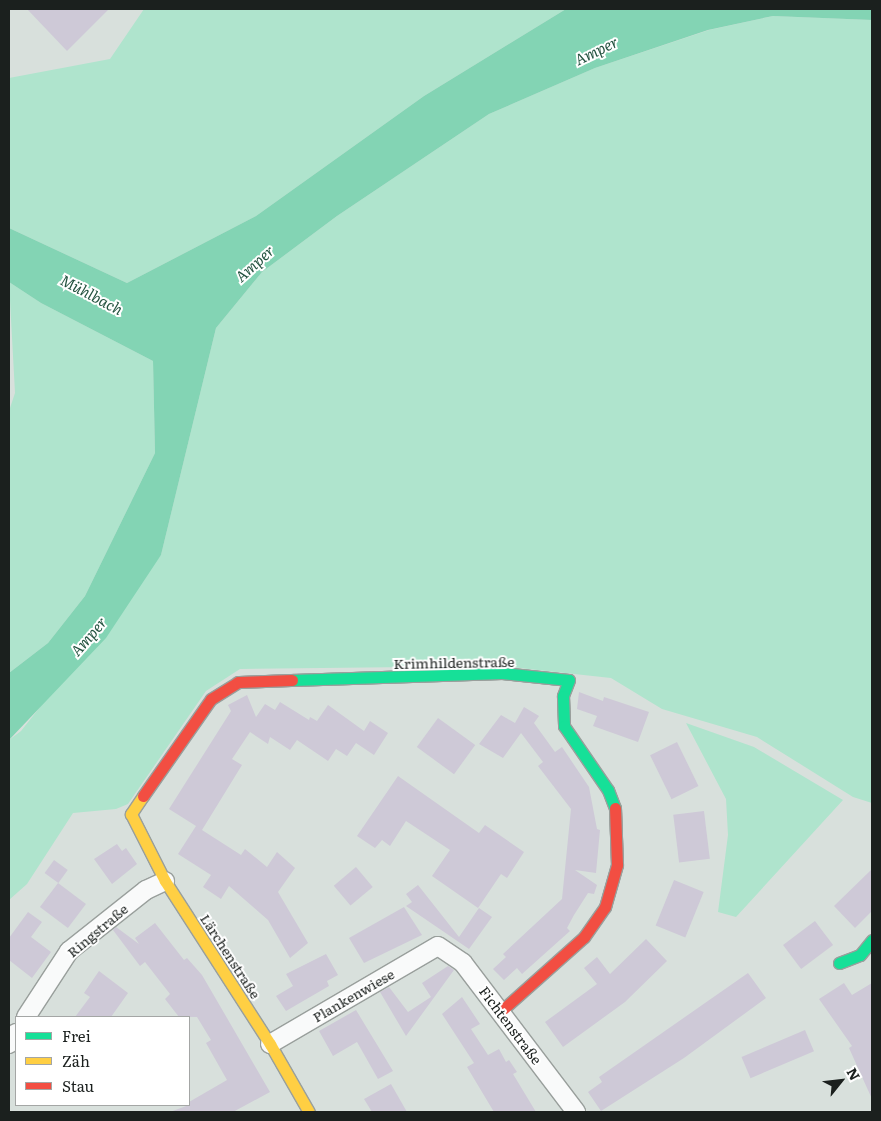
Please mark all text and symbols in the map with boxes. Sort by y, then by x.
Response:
water label: Amper [571,32,621,68]
water label: Amper [231,241,277,285]
water label: Mühlbach [58,270,126,318]
water label: Amper [66,613,110,659]
street label: Krimhildenstraße [393,653,515,671]
street label: Ringstraße [63,900,131,960]
street label: Lärchenstraße [197,911,265,1001]
street label: Plankenwiese [309,965,397,1025]
street label: Fichtenstraße [476,983,546,1067]
legend [15,1016,190,1106]
text: Frei [62,1024,91,1047]
text: Zäh [62,1049,90,1072]
north arrow [816,1056,866,1106]
text: N [843,1064,866,1084]
text: Stau [62,1074,94,1097]

